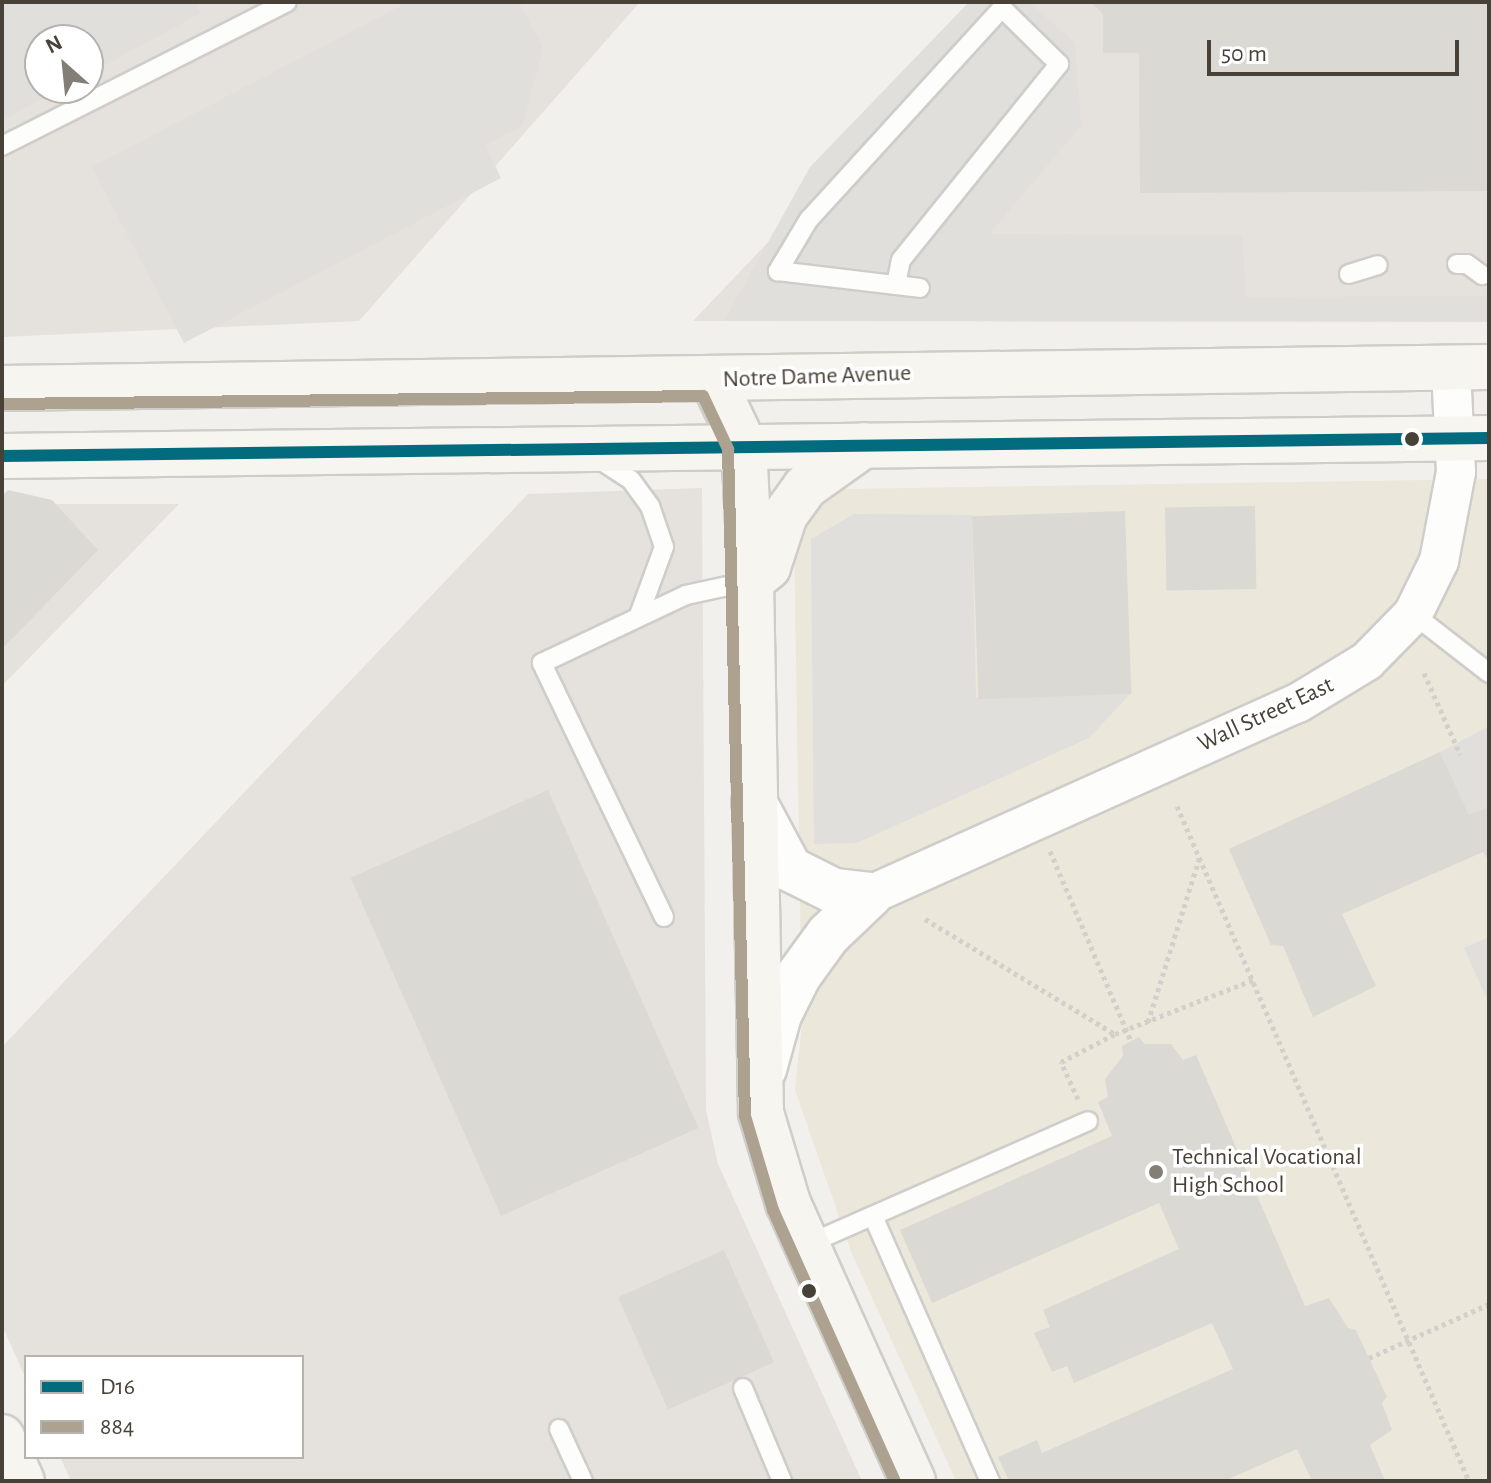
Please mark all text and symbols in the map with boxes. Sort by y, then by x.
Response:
north arrow [24,24,104,104]
scale bar [1211,24,1463,74]
text: N [42,31,66,58]
text: 50 m [1221,42,1267,66]
street label: Notre Dame Avenue [722,359,912,395]
unlabelled marker [1404,431,1420,447]
street label: Wall Street East [1194,671,1338,759]
place label: Technical Vocational High School [1172,1144,1362,1200]
marker: Technical Vocational High School [1147,1163,1165,1181]
unlabelled marker [801,1283,817,1299]
legend [24,1355,304,1459]
text: D16 [100,1375,135,1399]
text: 884 [100,1415,134,1439]

